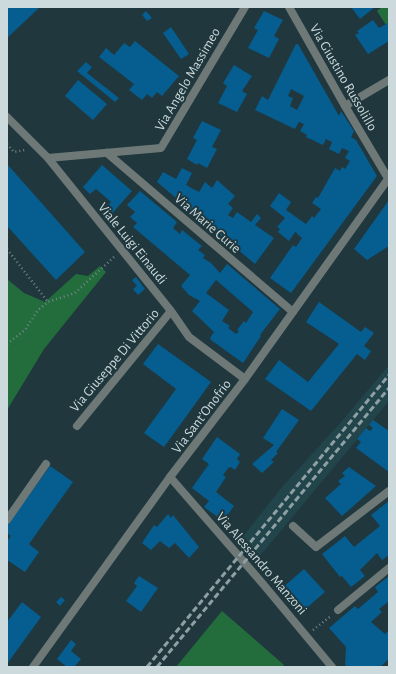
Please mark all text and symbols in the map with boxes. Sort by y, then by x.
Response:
street label: Via Giustino Russolillo [307,22,379,133]
street label: Via Angelo Massimeo [153,25,223,134]
street label: Via Marie Curie [172,191,243,256]
street label: Viale Luigi Einaudi [95,200,169,287]
street label: Via Giuseppe Di Vittorio [68,306,162,415]
street label: Via Sant'Onofrio [170,377,234,456]
street label: Via Alessandro Manzoni [213,510,309,617]

